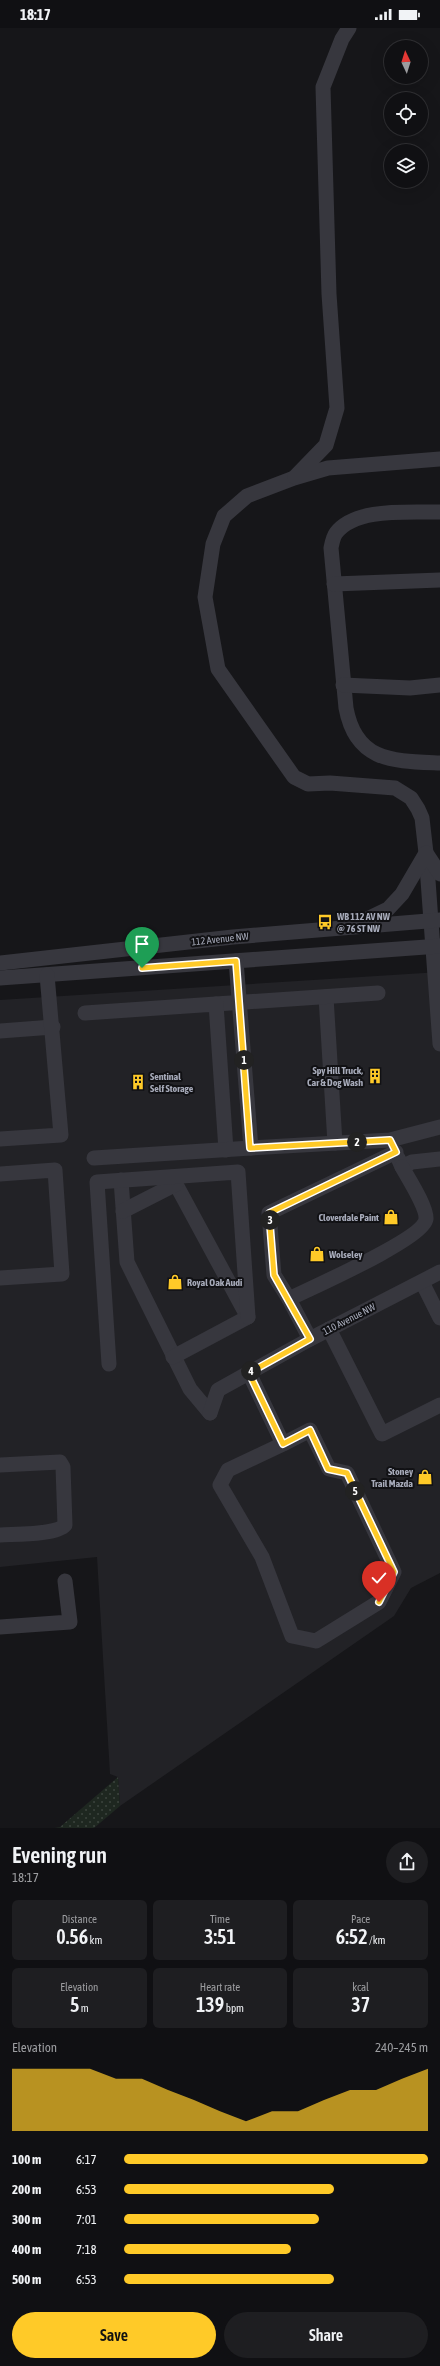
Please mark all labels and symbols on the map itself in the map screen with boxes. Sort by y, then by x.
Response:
north arrow [384,40,428,84]
place label: WB 112 AV NW @ 76 ST NW [336,911,391,934]
bus stop icon: WB 112 AV NW @ 76 ST NW [316,913,334,931]
pin [125,927,159,968]
street label: 112 Avenue NW [191,930,250,947]
pin: 1 [234,1050,254,1070]
place label: Spy Hill Truck, Car & Dog Wash [307,1065,363,1088]
building icon: Spy Hill Truck, Car & Dog Wash [366,1067,384,1085]
place label: Sentinal Self Storage [150,1071,194,1094]
building icon: Sentinal Self Storage [129,1073,147,1091]
pin: 2 [347,1132,367,1152]
shop icon: Cloverdale Paint [382,1208,400,1226]
pin: 3 [260,1210,280,1230]
place label: Cloverdale Paint [319,1212,379,1223]
shop icon: Wolseley [308,1245,326,1263]
place label: Wolseley [328,1249,363,1260]
shop icon: Royal Oak Audi [166,1273,184,1291]
place label: Royal Oak Audi [187,1277,242,1288]
street label: 110 Avenue NW [321,1301,378,1337]
pin: 4 [241,1361,261,1381]
place label: Stoney Trail Mazda [371,1466,414,1489]
shop icon: Stoney Trail Mazda [416,1468,434,1486]
pin: 5 [345,1481,365,1501]
pin [362,1561,396,1602]

